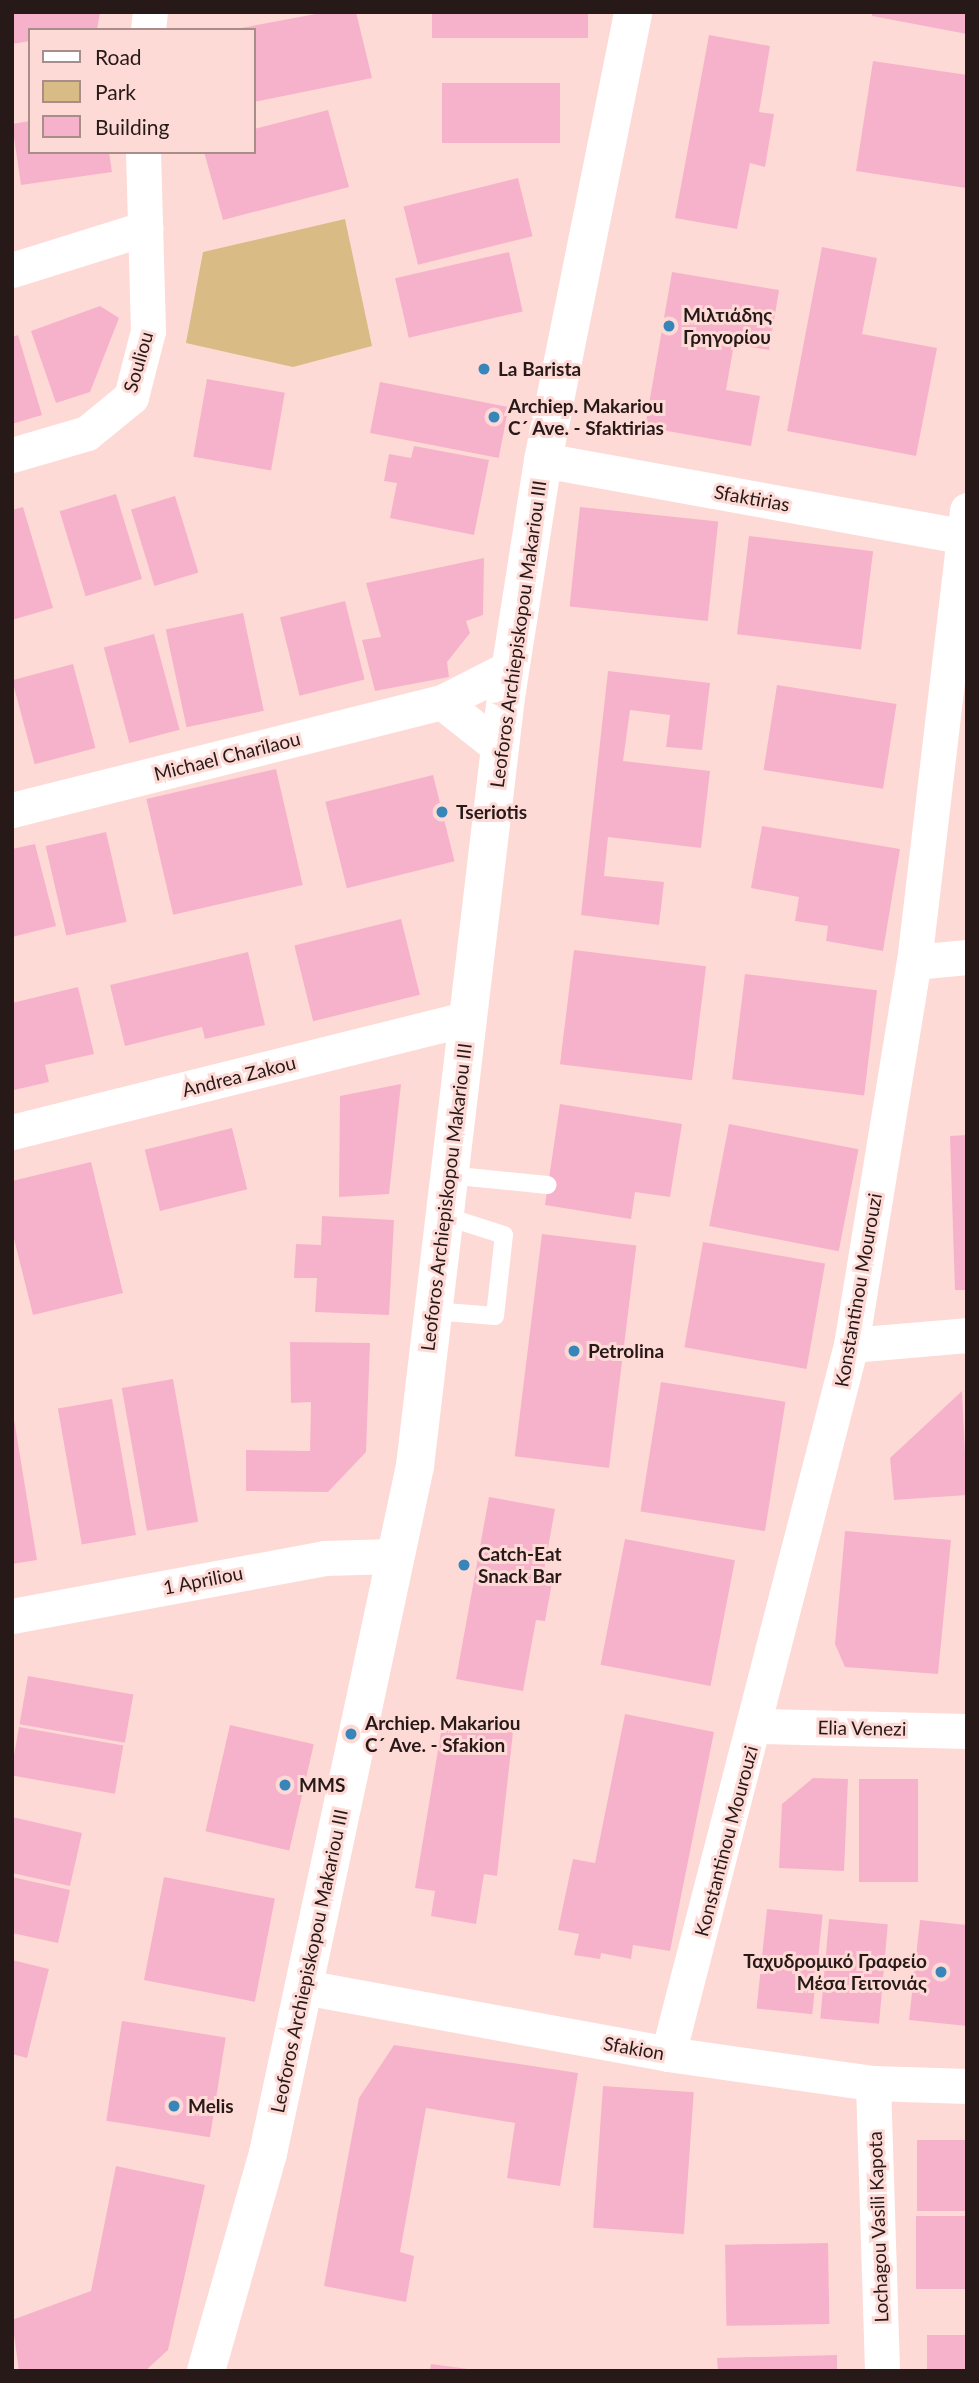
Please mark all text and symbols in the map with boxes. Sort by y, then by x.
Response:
legend [28,28,256,154]
text: Road [95,44,142,69]
text: Park [95,79,136,104]
text: Building [95,114,170,139]
place label: Μιλτιάδης Γρηγορίου [683,304,772,348]
marker: Μιλτιάδης Γρηγορίου [661,318,677,334]
street label: Souliou [118,329,158,395]
place label: La Barista [498,358,581,380]
marker: La Barista [476,361,492,377]
place label: Archiep. Makariou C´ Ave. - Sfaktirias [508,395,665,439]
marker: Archiep. Makariou C´ Ave. - Sfaktirias [486,409,502,425]
street label: Leoforos Archiepiskopou Makariou III [485,479,551,789]
street label: Sfaktirias [712,480,792,516]
street label: Michael Charilaou [151,727,303,785]
place label: Tseriotis [456,801,527,823]
marker: Tseriotis [434,804,450,820]
street label: Leoforos Archiepiskopou Makariou III [416,1041,476,1353]
street label: Andrea Zakou [180,1051,298,1101]
street label: Konstantinou Mourouzi [830,1191,886,1389]
place label: Petrolina [588,1340,664,1362]
marker: Petrolina [566,1343,582,1359]
place label: Catch-Eat Snack Bar [478,1543,562,1587]
marker: Catch-Eat Snack Bar [456,1557,472,1573]
street label: 1 Apriliou [161,1561,245,1599]
place label: Archiep. Makariou C´ Ave. - Sfakion [365,1712,520,1756]
street label: Elia Venezi [817,1716,907,1740]
marker: Archiep. Makariou C´ Ave. - Sfakion [343,1726,359,1742]
street label: Konstantinou Mourouzi [690,1743,762,1939]
place label: MMS [299,1774,345,1796]
marker: MMS [277,1777,293,1793]
street label: Leoforos Archiepiskopou Makariou III [266,1807,352,2115]
place label: Ταχυδρομικό Γραφείο Μέσα Γειτονιάς [743,1950,927,1994]
marker: Ταχυδρομικό Γραφείο Μέσα Γειτονιάς [933,1964,949,1980]
street label: Sfakion [602,2031,666,2065]
place label: Melis [188,2095,234,2117]
marker: Melis [166,2098,182,2114]
street label: Lochagou Vasili Kapota [863,2131,893,2323]

